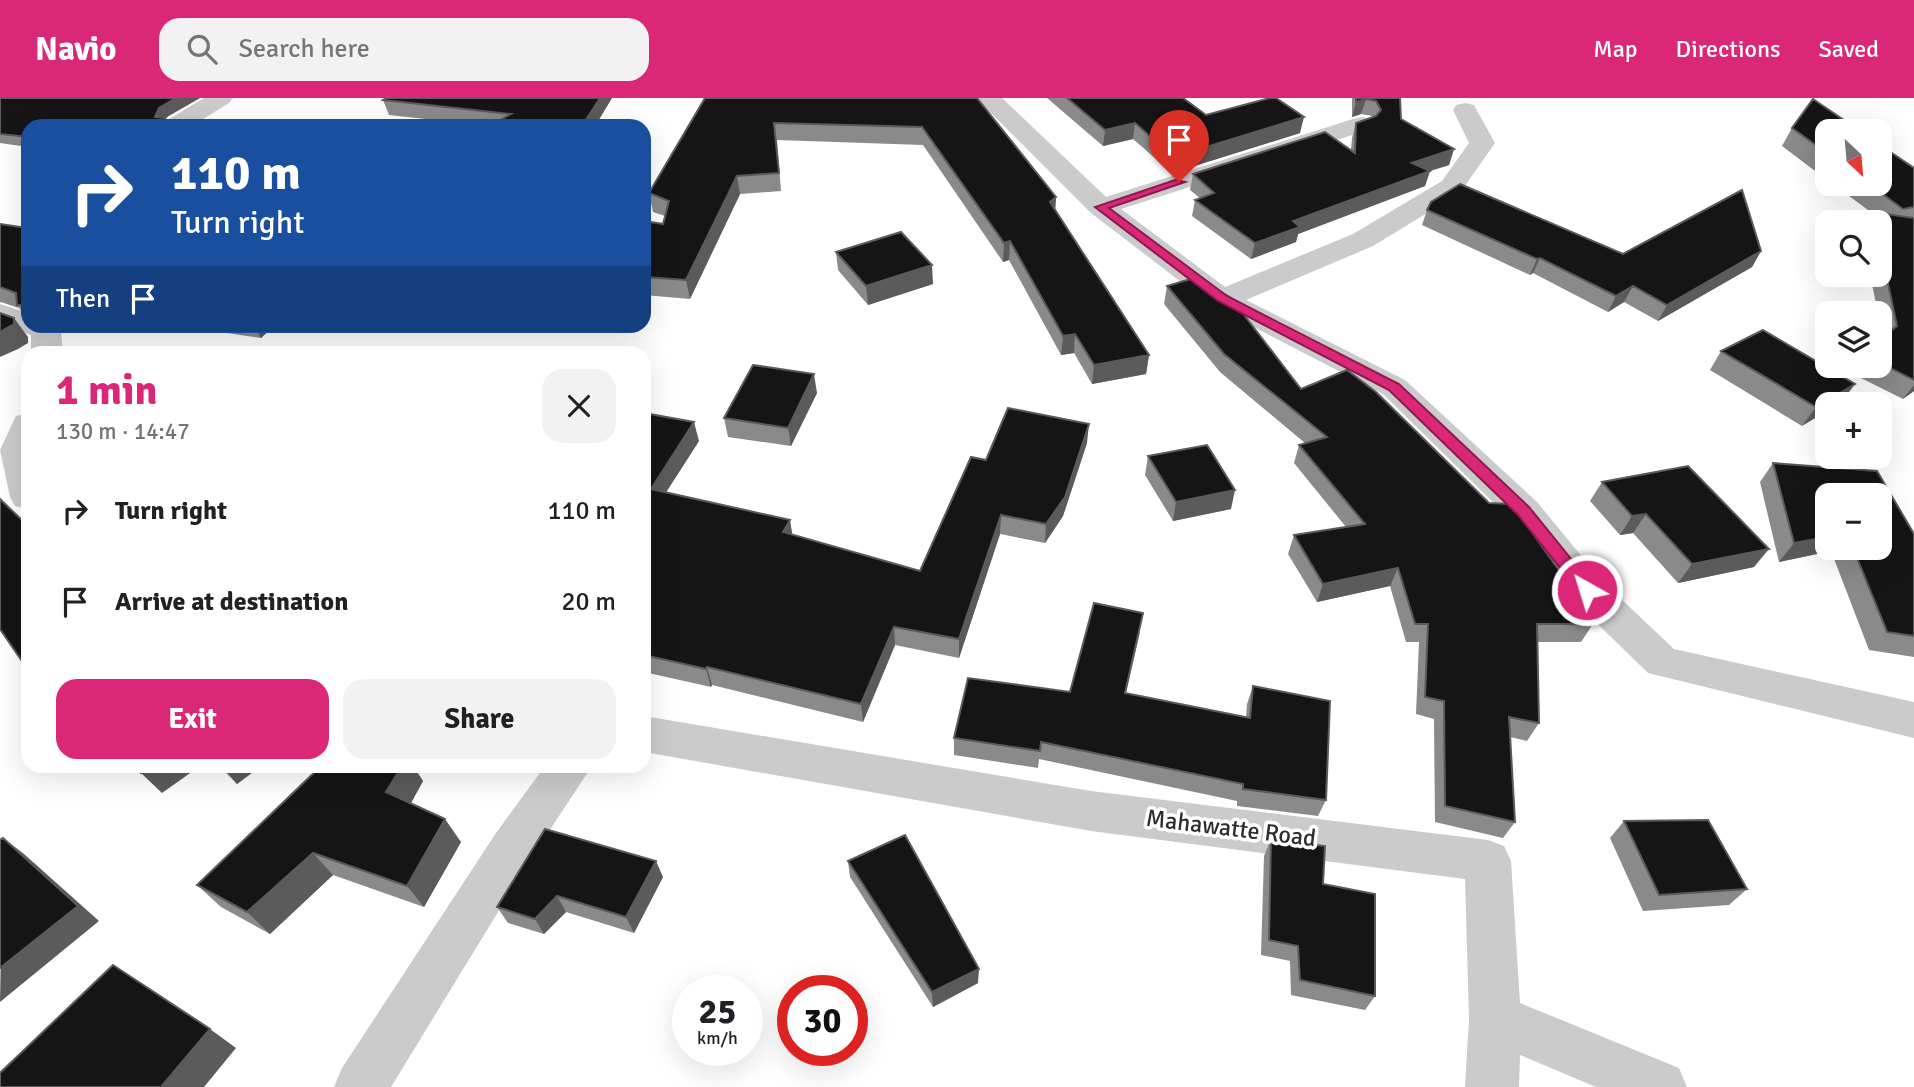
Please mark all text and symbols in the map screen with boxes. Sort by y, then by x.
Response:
search box [159,18,649,81]
text: Navio [35,29,117,70]
icon: search [183,30,221,68]
text: Search here [239,33,370,65]
text: Map [1593,34,1638,64]
text: Directions [1676,34,1781,64]
text: Saved [1819,34,1879,64]
pin [1149,110,1209,182]
north arrow [1815,119,1892,196]
map controls [1815,119,1892,560]
icon: arrive [1160,121,1198,159]
text: 110 m [171,143,301,203]
icon: right [56,147,147,238]
text: Turn right [171,203,304,242]
button: search [1815,210,1892,287]
icon: arrive [124,280,162,318]
text: Then [56,283,110,315]
button: layers [1815,301,1892,378]
text: 1 min [56,365,157,416]
button: close [542,369,616,443]
button: + [1815,392,1892,469]
text: 130 m · 14:47 [56,417,190,446]
button: − [1815,483,1892,560]
icon: right [56,492,94,530]
text: Turn right [115,495,227,527]
text: 110 m [547,495,616,527]
position arrow [1550,553,1624,627]
icon: arrive [56,583,94,621]
text: Arrive at destination [115,586,348,618]
text: 20 m [561,586,616,618]
button: Exit [56,679,329,759]
button: Share [343,679,616,759]
street label: Mahawatte Road [1144,803,1318,853]
speed limit sign: 30 [777,975,868,1066]
text: 25 [699,990,736,1033]
text: km/h [697,1027,738,1049]

